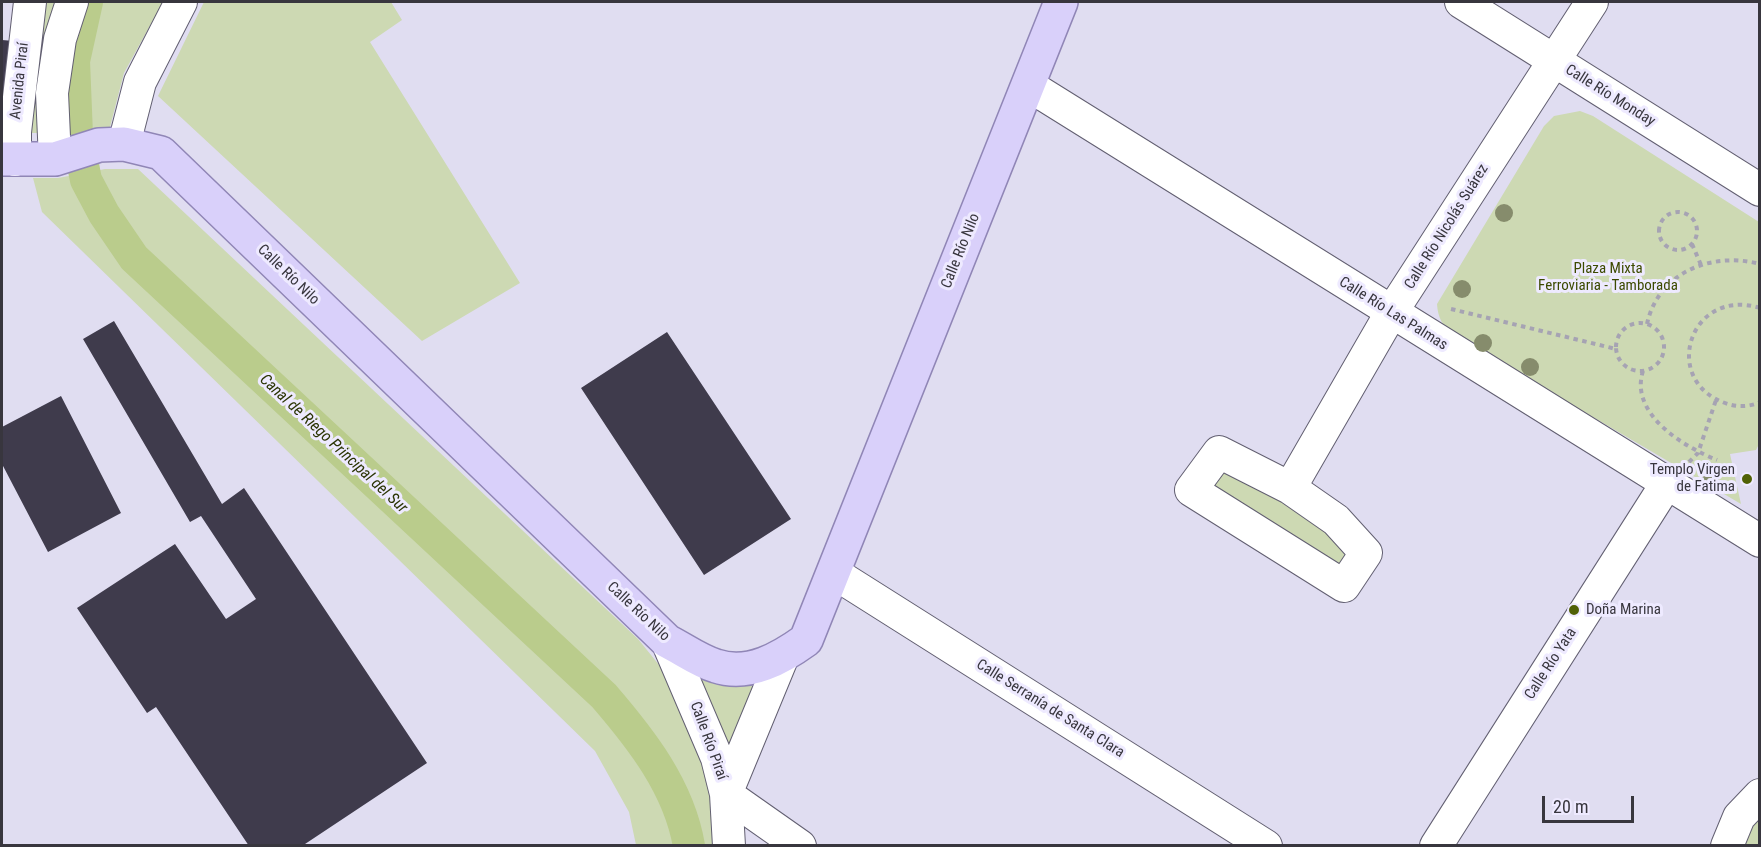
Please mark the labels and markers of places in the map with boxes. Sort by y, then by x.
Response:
place label: Templo Virgen de Fatima [1650,461,1735,496]
marker: Templo Virgen de Fatima [1740,472,1754,486]
place label: Doña Marina [1586,601,1661,619]
marker: Doña Marina [1567,603,1581,617]

